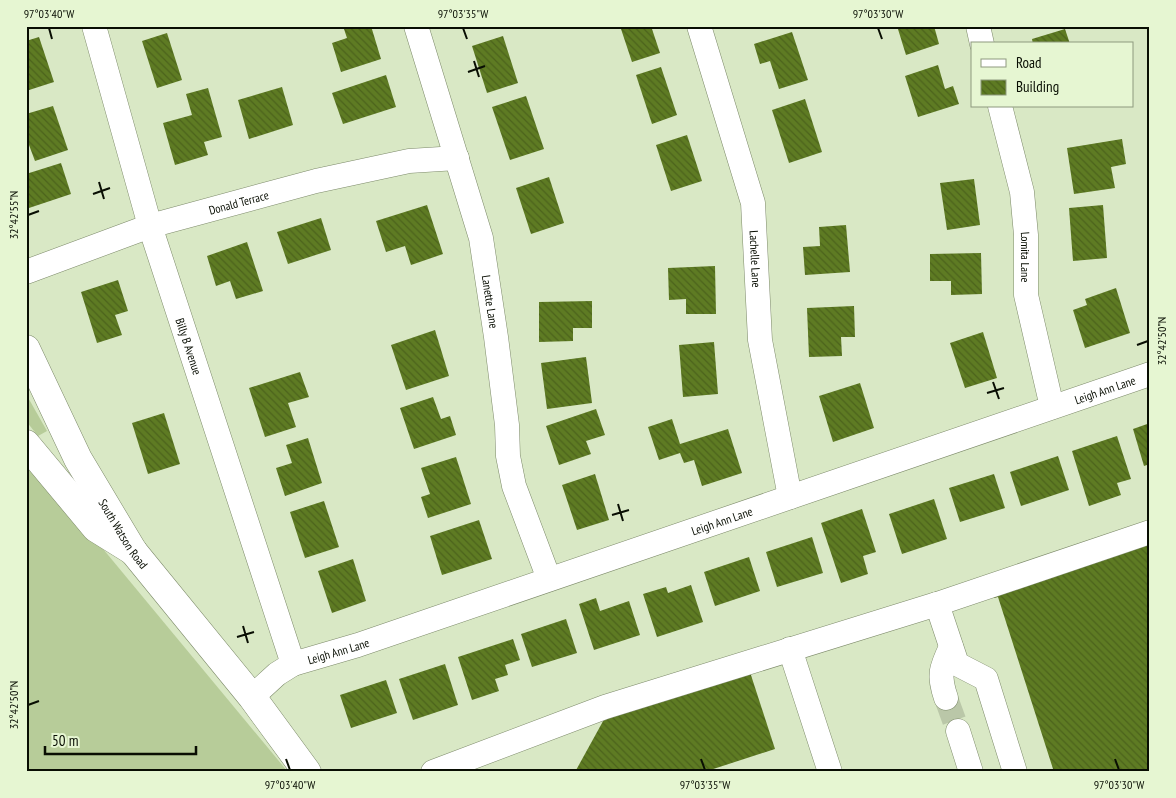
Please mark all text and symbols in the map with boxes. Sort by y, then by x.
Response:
text: 97°03'40"W [24,6,74,21]
text: 97°03'35"W [438,6,488,21]
text: 97°03'30"W [853,6,903,21]
legend [971,42,1134,108]
text: Road [1016,53,1042,72]
text: Building [1016,77,1059,96]
street label: Donald Terrace [207,187,270,217]
text: 32°42'55"N [6,191,21,239]
street label: Lachelle Lane [747,230,765,288]
street label: Lomita Lane [1018,231,1034,282]
street label: Lanette Lane [479,274,502,329]
street label: Billy B Avenue [173,316,205,376]
text: 32°42'50"N [1154,317,1169,365]
street label: Leigh Ann Lane [1073,372,1137,407]
street label: South Watson Road [96,496,151,571]
street label: Leigh Ann Lane [689,503,754,538]
street label: Leigh Ann Lane [306,634,371,667]
text: 32°42'50"N [6,681,21,729]
scale bar [45,723,196,755]
text: 50 m [52,731,78,750]
text: 97°03'40"W [265,777,315,792]
text: 97°03'35"W [680,777,730,792]
text: 97°03'30"W [1094,777,1144,792]

